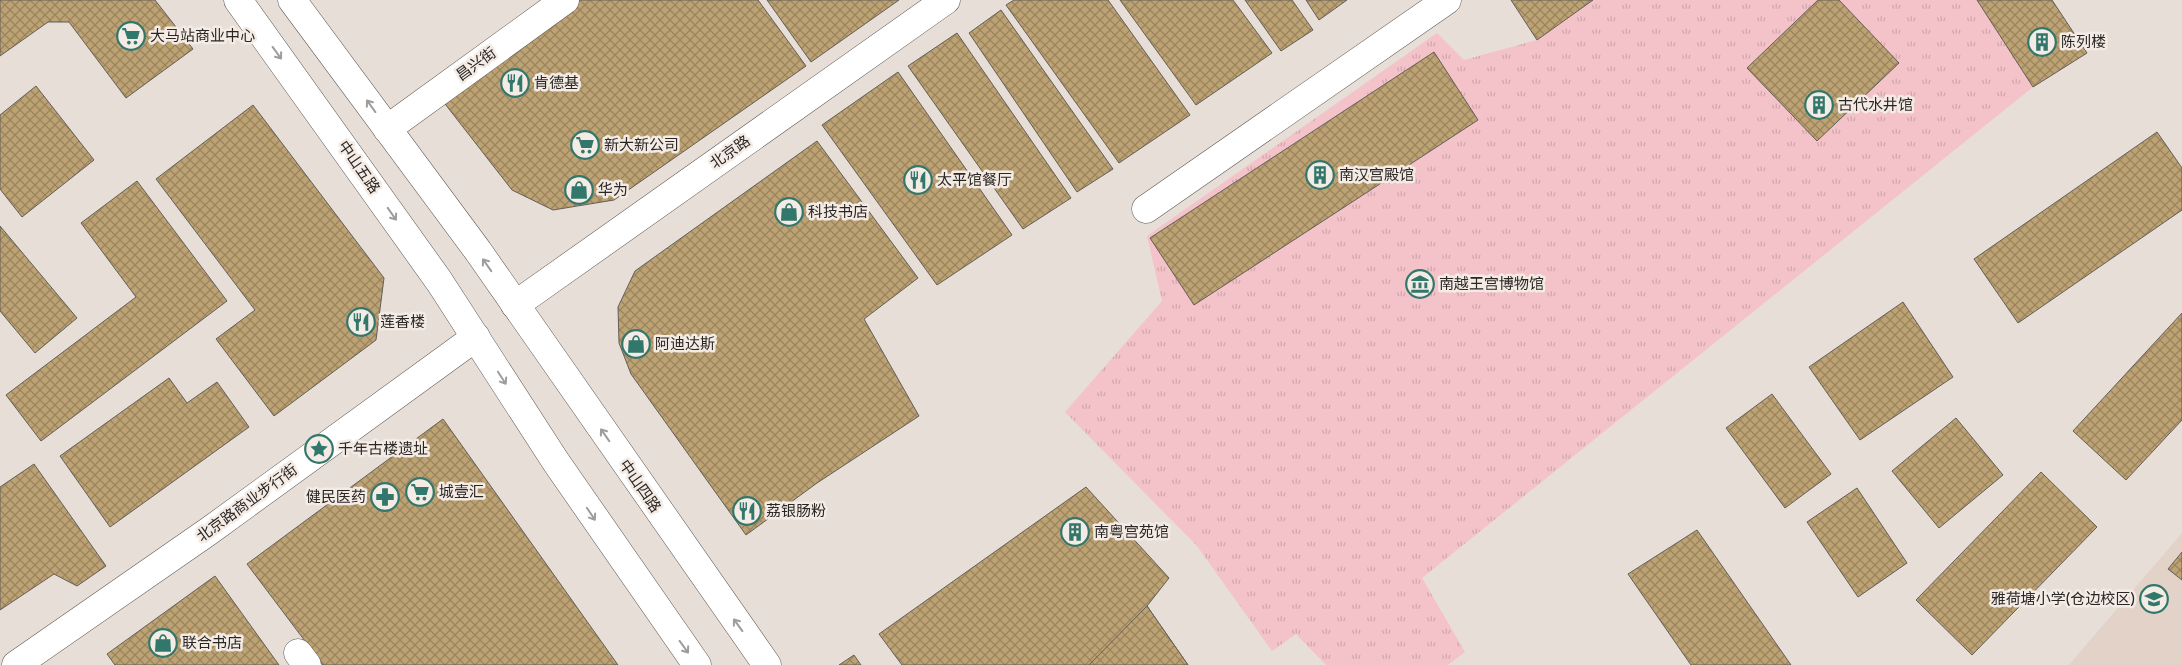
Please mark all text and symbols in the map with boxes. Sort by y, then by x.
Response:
supermarket icon: 大马站商业中心 [116,21,146,51]
place label: 大马站商业中心 [150,27,255,45]
building icon: 陈列楼 [2027,27,2057,57]
place label: 陈列楼 [2061,33,2106,51]
street label: 昌兴街 [453,43,499,85]
one-way arrow [272,46,282,60]
restaurant icon: 肯德基 [500,68,530,98]
place label: 肯德基 [534,74,579,92]
building icon: 古代水井馆 [1804,90,1834,120]
place label: 古代水井馆 [1838,96,1913,114]
one-way arrow [365,100,376,113]
supermarket icon: 新大新公司 [570,130,600,160]
street label: 北京路 [706,132,754,172]
place label: 新大新公司 [604,136,679,154]
street label: 中山五路 [334,137,384,197]
building icon: 南汉宫殿馆 [1305,160,1335,190]
restaurant icon: 太平馆餐厅 [903,165,933,195]
place label: 南汉宫殿馆 [1339,166,1414,184]
place label: 太平馆餐厅 [937,171,1012,189]
shop icon: 华为 [564,175,594,205]
place label: 华为 [598,181,628,199]
shop icon: 科技书店 [774,197,804,227]
place label: 科技书店 [808,203,868,221]
one-way arrow [387,207,397,221]
one-way arrow [482,258,492,272]
museum icon: 南越王宫博物馆 [1405,269,1435,299]
place label: 南越王宫博物馆 [1439,275,1544,293]
restaurant icon: 莲香楼 [346,307,376,337]
place label: 莲香楼 [380,313,425,331]
shop icon: 阿迪达斯 [621,329,651,359]
place label: 阿迪达斯 [655,335,715,353]
one-way arrow [498,371,508,385]
one-way arrow [600,428,610,442]
place icon: 千年古楼遗址 [304,434,334,464]
place label: 千年古楼遗址 [338,440,428,458]
street label: 中山四路 [615,456,665,516]
street label: 北京路商业步行街 [193,460,301,546]
supermarket icon: 城壹汇 [405,477,435,507]
pharmacy icon: 健民医药 [370,482,400,512]
place label: 城壹汇 [439,483,484,501]
place label: 健民医药 [306,488,366,506]
restaurant icon: 荔银肠粉 [732,496,762,526]
place label: 荔银肠粉 [766,502,826,520]
one-way arrow [586,507,597,521]
building icon: 南粤宫苑馆 [1060,517,1090,547]
place label: 南粤宫苑馆 [1094,523,1169,541]
school or university icon: 雅荷塘小学(仓边校区) [2139,584,2169,614]
place label: 雅荷塘小学(仓边校区) [1991,590,2135,608]
one-way arrow [733,619,743,633]
shop icon: 联合书店 [148,628,178,658]
place label: 联合书店 [182,634,242,652]
one-way arrow [679,640,690,653]

